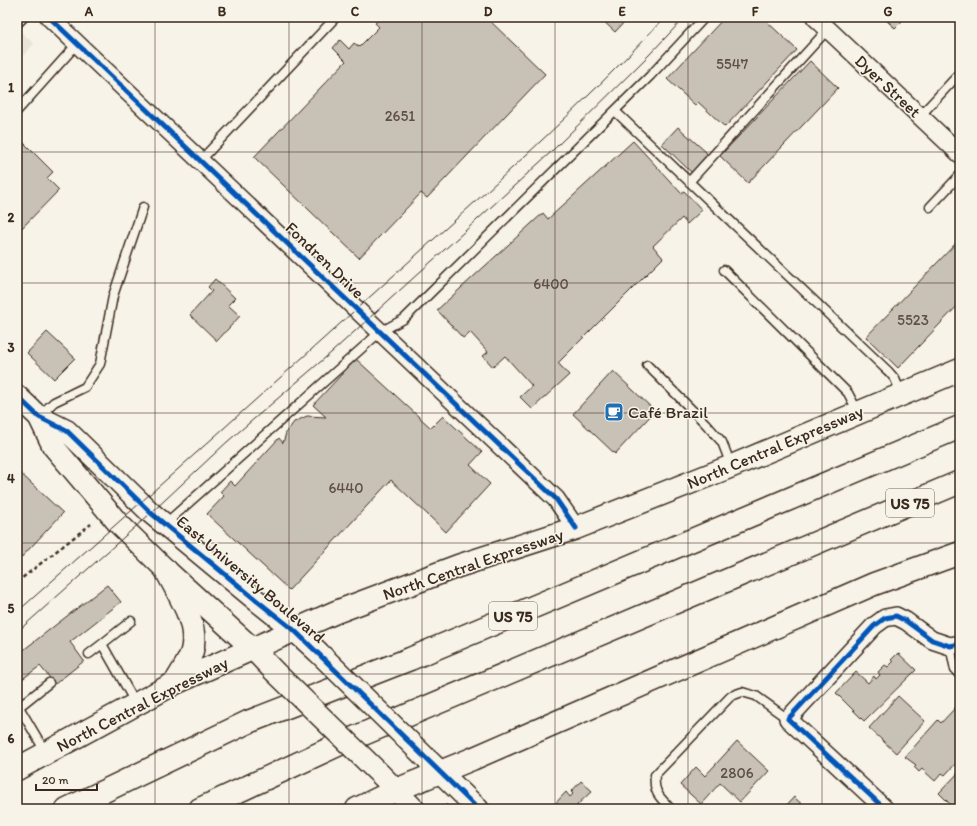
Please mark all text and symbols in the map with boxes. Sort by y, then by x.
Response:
text: A [84,4,94,19]
text: B [218,4,227,19]
text: C [351,4,360,19]
text: D [484,4,493,19]
text: E [618,4,626,19]
text: F [752,4,759,19]
text: G [884,4,893,19]
street label: Dyer Street [851,50,926,122]
house number: 5547 [716,55,749,73]
text: 1 [8,80,14,95]
house number: 2651 [385,107,415,125]
text: 2 [8,210,15,225]
street label: Fondren Drive [281,217,369,303]
house number: 6400 [533,275,569,293]
house number: 5523 [897,311,929,329]
text: 3 [7,340,15,355]
cafe icon: Café Brazil [603,401,625,423]
street label: North Central Expressway [684,401,866,493]
place label: Café Brazil [628,402,708,422]
text: 4 [7,471,15,486]
house number: 6440 [328,479,364,497]
road number: US 75 [886,489,934,517]
street label: East University Boulevard [173,511,330,647]
street label: North Central Expressway [380,524,566,604]
text: 5 [8,601,15,616]
road number: US 75 [489,602,537,630]
street label: North Central Expressway [53,652,231,756]
text: 6 [8,731,15,746]
house number: 2806 [720,764,754,782]
scale bar [36,766,97,792]
text: 20 m [42,773,69,787]

